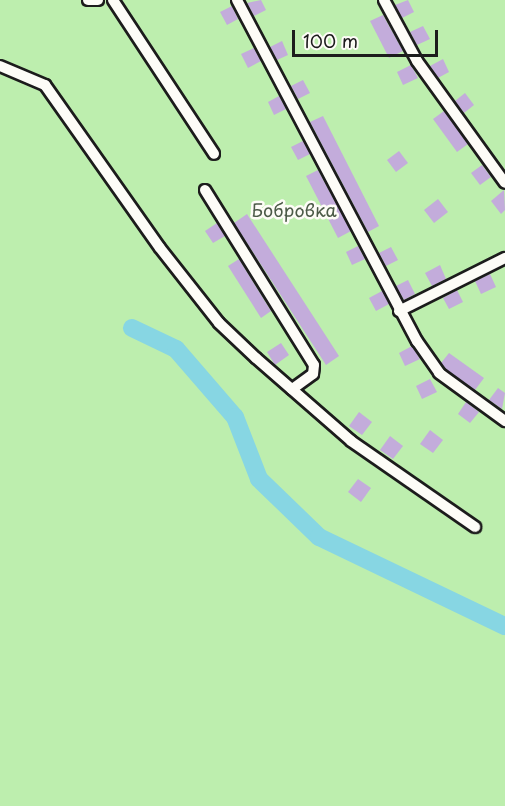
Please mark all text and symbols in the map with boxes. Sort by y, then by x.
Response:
scale bar [295,18,440,56]
text: 100 m [303,27,358,54]
park label: Бобровка [251,199,337,221]

